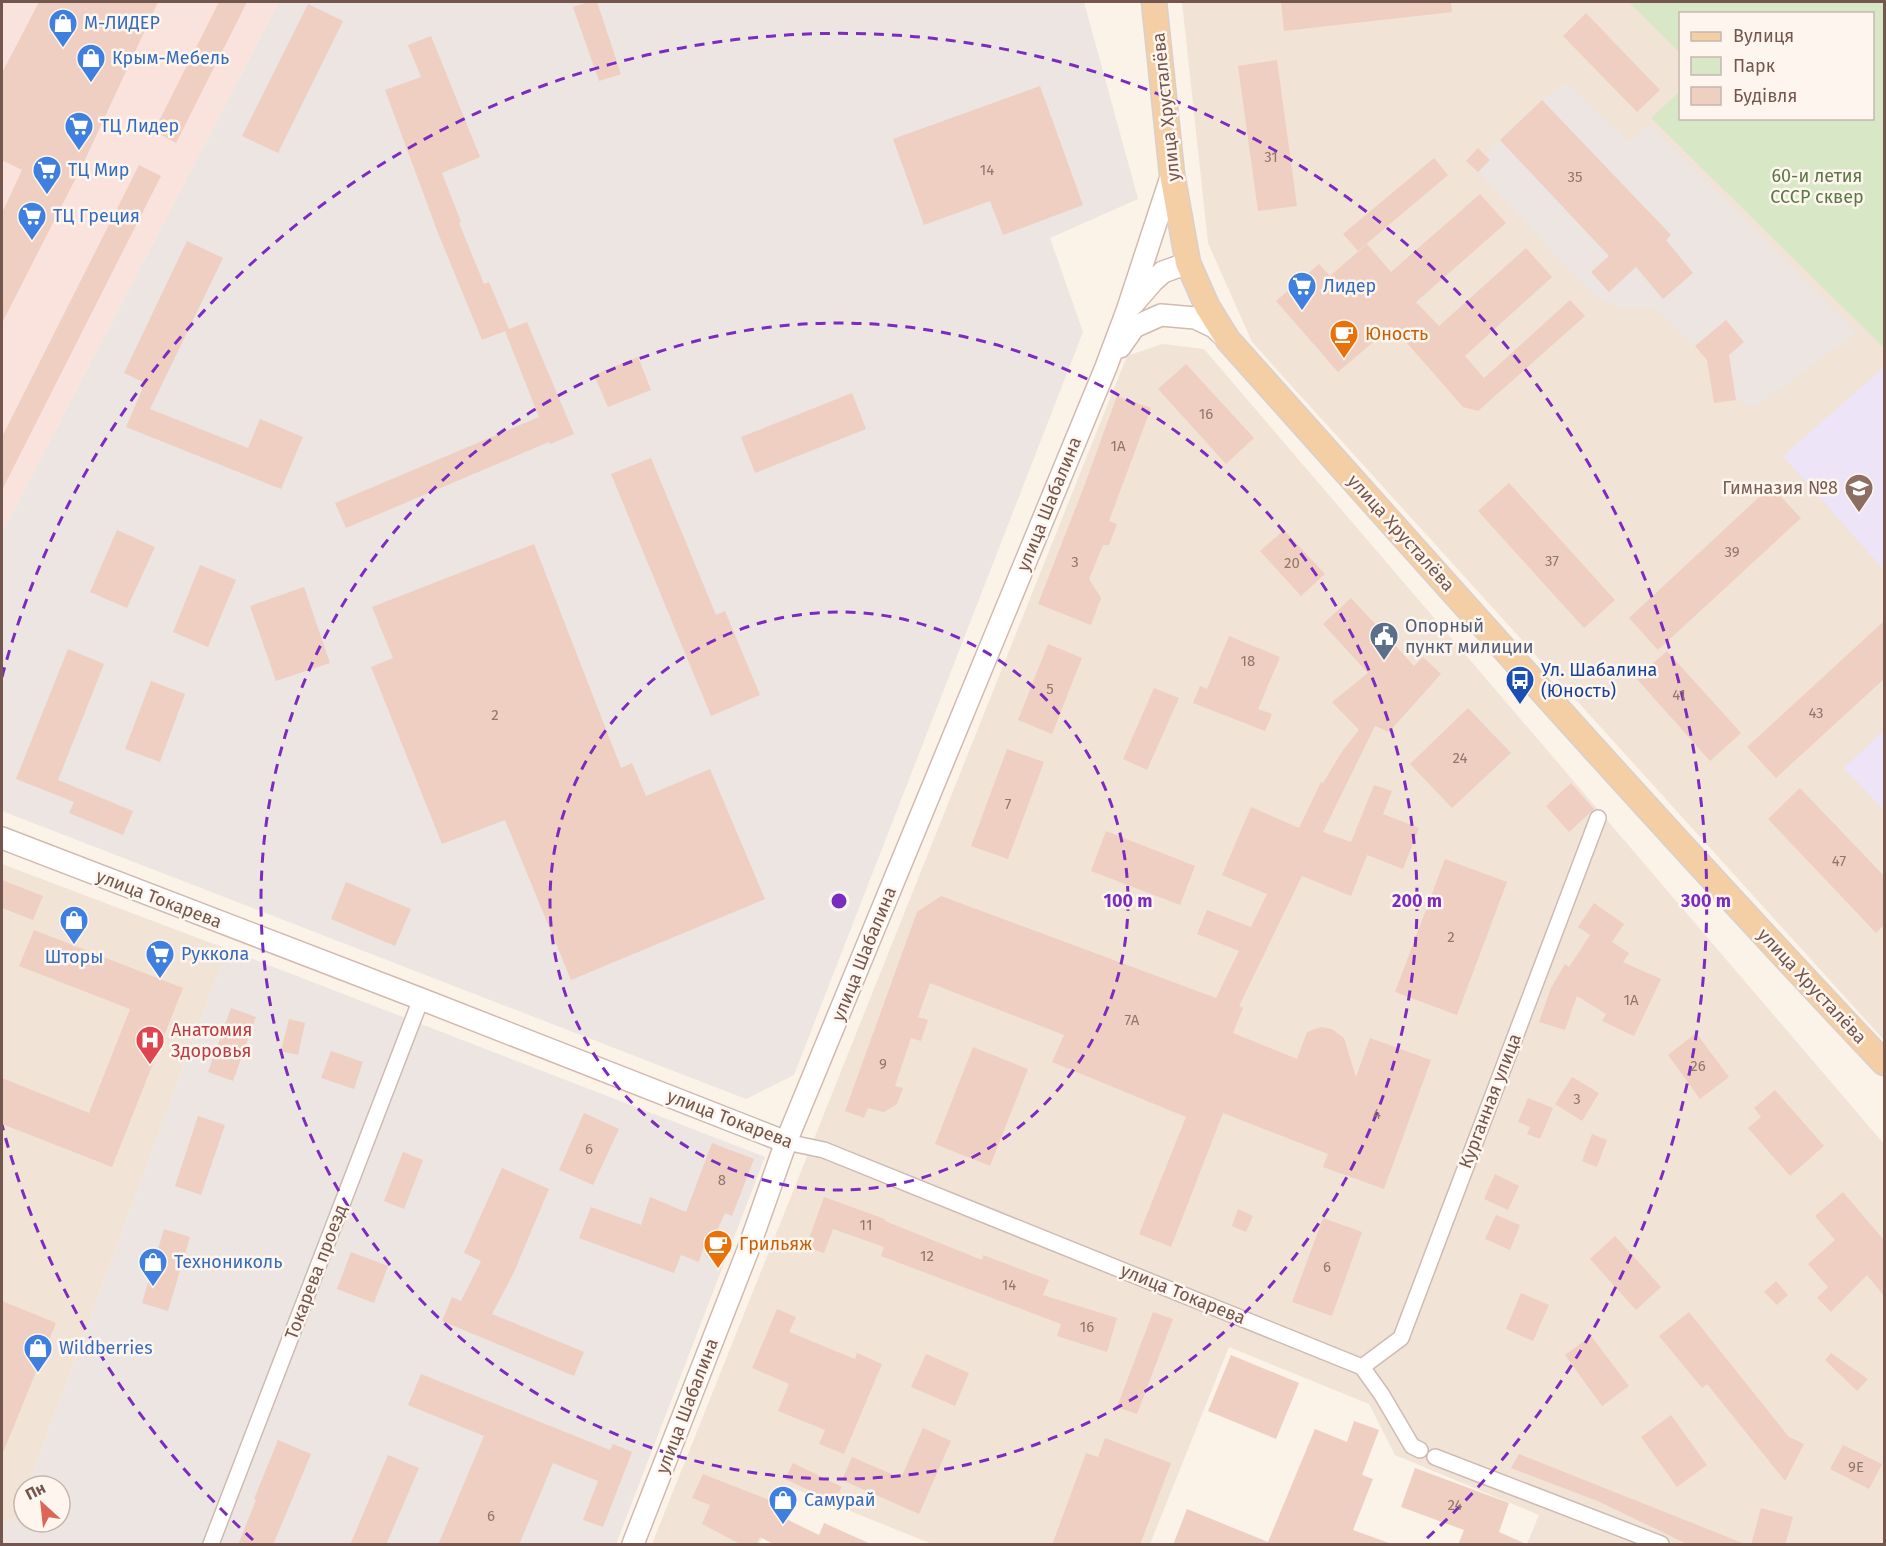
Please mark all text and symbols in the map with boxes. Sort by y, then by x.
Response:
shop icon: М-ЛИДЕР [47,7,79,49]
place label: М-ЛИДЕР [84,12,160,34]
legend [1679,12,1874,120]
text: Вулиця [1733,25,1794,47]
street label: улица Хрусталёва [1147,31,1185,183]
shop icon: Крым-Мебель [75,42,107,84]
place label: Крым-Мебель [112,47,229,69]
text: Парк [1733,55,1776,77]
text: Будівля [1733,85,1797,107]
supermarket icon: ТЦ Лидер [63,110,95,152]
place label: ТЦ Лидер [100,115,179,137]
house number: 31 [1264,148,1278,166]
supermarket icon: ТЦ Мир [31,154,63,196]
place label: ТЦ Мир [68,159,130,181]
house number: 14 [980,161,994,179]
park label: 60-и летия СССР сквер [1770,165,1864,208]
house number: 35 [1567,168,1583,186]
supermarket icon: ТЦ Греция [16,200,48,242]
place label: ТЦ Греция [53,205,140,227]
supermarket icon: Лидер [1286,270,1318,312]
place label: Лидер [1323,275,1376,297]
cafe icon: Юность [1328,318,1360,360]
place label: Юность [1365,323,1428,345]
house number: 16 [1199,405,1213,423]
street label: улица Шабалина [1012,434,1086,574]
house number: 1А [1110,437,1126,455]
street label: улица Хрусталёва [1343,470,1459,596]
school or university icon: Гимназия №8 [1843,472,1875,514]
place label: Гимназия №8 [1722,477,1838,499]
house number: 39 [1724,543,1740,561]
house number: 37 [1545,552,1559,570]
house number: 3 [1071,553,1079,571]
house number: 20 [1284,554,1300,572]
place label: Опорный пункт милиции [1405,615,1534,658]
public building icon: Опорный пункт милиции [1368,620,1400,662]
house number: 18 [1241,652,1255,670]
place label: Ул. Шабалина (Юность) [1541,659,1657,702]
bus stop icon: Ул. Шабалина (Юность) [1504,664,1536,706]
house number: 5 [1046,680,1054,698]
house number: 41 [1672,686,1686,704]
house number: 43 [1808,704,1824,722]
house number: 2 [491,706,499,724]
house number: 24 [1452,749,1468,767]
house number: 7 [1005,795,1012,813]
house number: 47 [1832,852,1846,870]
street label: улица Токарева [93,865,225,933]
street label: улица Шабалина [827,884,901,1024]
text: 100 m [1104,890,1152,912]
text: 200 m [1392,890,1442,912]
text: 300 m [1680,890,1731,912]
centre of rings [829,891,849,911]
shop icon: Шторы [58,904,90,946]
street label: улица Хрусталёва [1753,924,1871,1048]
house number: 2 [1447,928,1455,946]
supermarket icon: Руккола [144,938,176,980]
place label: Руккола [181,943,249,965]
place label: Шторы [45,946,103,968]
house number: 1А [1623,991,1639,1009]
house number: 7А [1125,1011,1140,1029]
place label: Анатомия Здоровья [171,1019,252,1062]
hospital icon: Анатомия Здоровья [134,1024,166,1066]
street label: Курганная улица [1454,1030,1526,1172]
house number: 9 [879,1055,887,1073]
house number: 26 [1690,1057,1706,1075]
street label: улица Токарева [664,1085,796,1153]
house number: 3 [1573,1090,1581,1108]
house number: 4 [1373,1105,1381,1123]
house number: 6 [585,1140,593,1158]
house number: 8 [718,1171,726,1189]
street label: Токарева проезд [280,1201,352,1343]
house number: 11 [860,1216,872,1234]
cafe icon: Грильяж [702,1228,734,1270]
place label: Грильяж [739,1233,812,1255]
shop icon: Технониколь [137,1246,169,1288]
house number: 12 [920,1247,934,1265]
place label: Технониколь [174,1251,283,1273]
house number: 6 [1323,1258,1331,1276]
street label: улица Токарева [1117,1259,1249,1329]
house number: 14 [1002,1276,1016,1294]
house number: 16 [1080,1318,1094,1336]
shop icon: Wildberries [22,1332,54,1374]
street label: улица Шабалина [651,1335,723,1477]
place label: Wildberries [59,1337,153,1359]
house number: 9Е [1848,1458,1864,1476]
north arrow [12,1474,72,1534]
text: Пн [22,1478,49,1504]
shop icon: Самурай [767,1484,799,1526]
place label: Самурай [804,1489,876,1511]
house number: 24 [1447,1496,1463,1514]
house number: 6 [487,1507,495,1525]

